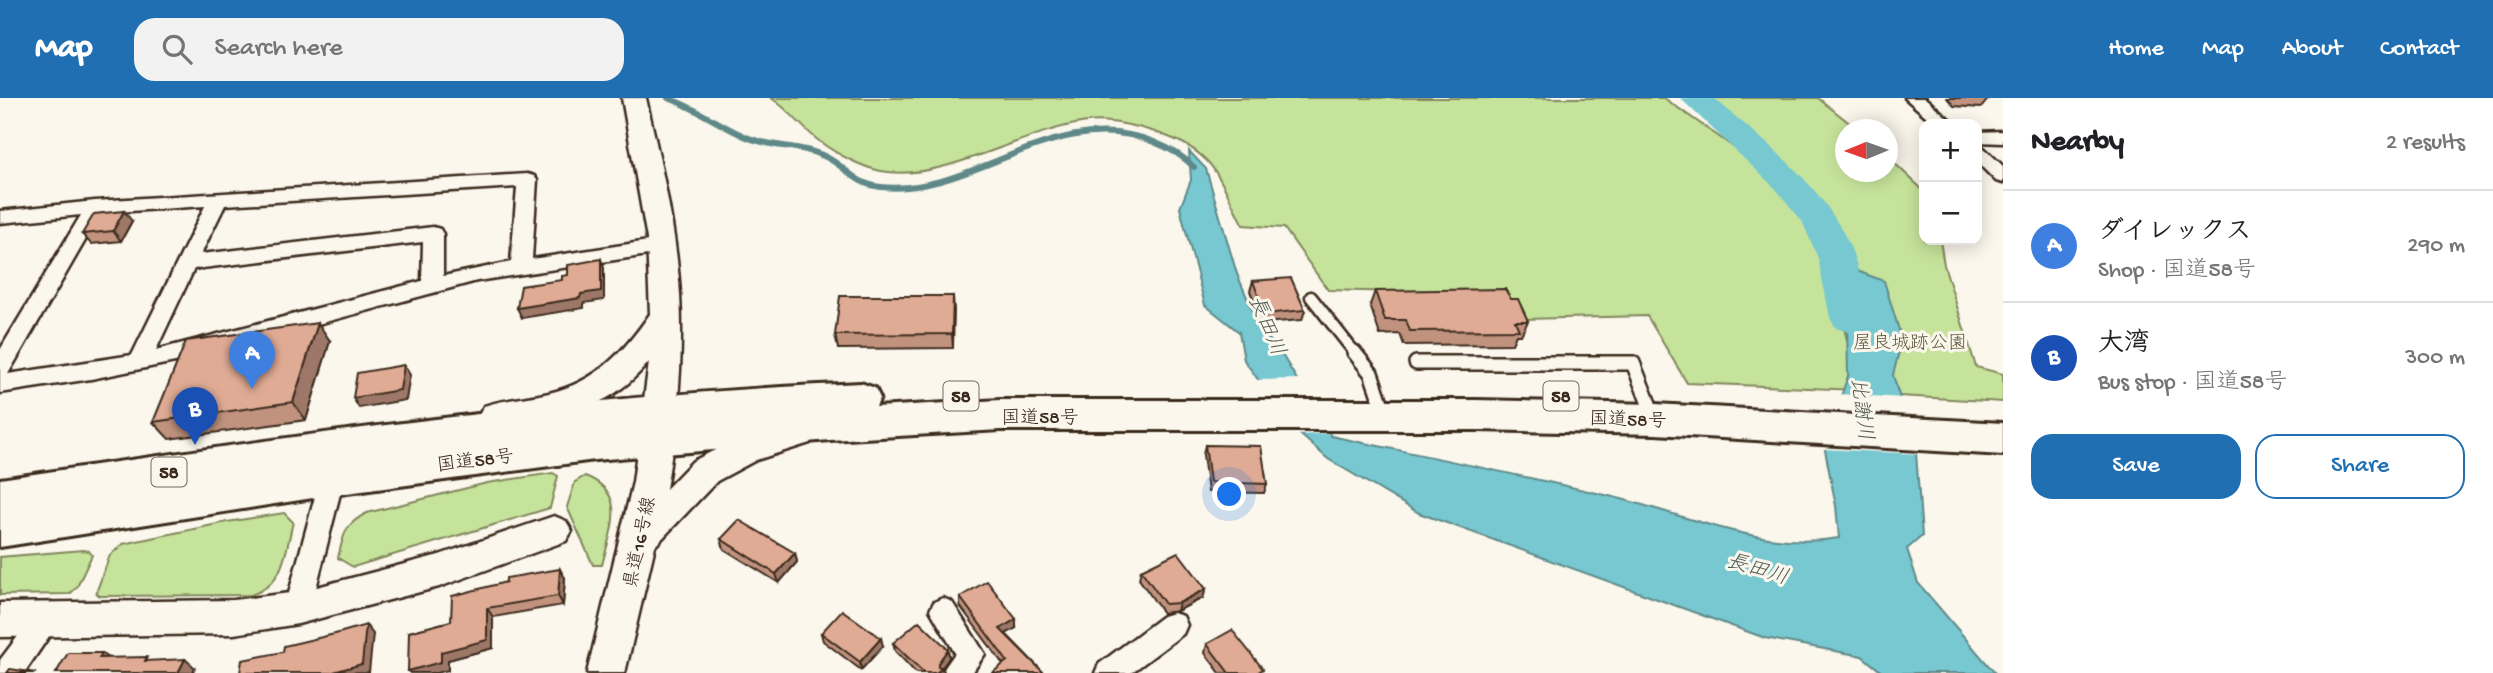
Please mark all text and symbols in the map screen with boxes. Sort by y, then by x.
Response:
search box [134,18,624,81]
text: Map [35,30,92,68]
icon: search [158,30,196,68]
text: Search here [214,34,343,65]
text: Home [2108,35,2164,64]
text: Map [2202,35,2244,64]
text: About [2282,35,2342,64]
text: Contact [2380,35,2458,64]
north arrow [1835,119,1898,182]
map controls [1919,119,1982,245]
button: + [1919,119,1982,182]
text: Nearby [2031,126,2124,161]
text: 2 results [2386,130,2465,157]
button: − [1919,182,1982,245]
text: ダイレックス [2098,218,2251,249]
text: A [2047,233,2061,260]
text: 290 m [2407,233,2465,260]
text: Shop · 国道58号 [2098,258,2256,285]
water label: 長田川 [1241,292,1290,360]
text: 大湾 [2098,330,2150,361]
pin: A [229,331,275,389]
park label: 屋良城跡公園 [1853,332,1967,356]
text: B [2048,345,2060,372]
text: 300 m [2405,345,2465,372]
text: Bus stop · 国道58号 [2098,370,2287,397]
water label: 比謝川 [1843,376,1877,442]
road number: 58 [944,382,978,410]
road number: 58 [1544,382,1578,410]
pin: B [172,387,218,445]
street label: 国道58号 [1001,407,1079,431]
street label: 国道58号 [1589,408,1667,434]
button: Save [2031,434,2241,499]
button: Share [2255,434,2465,499]
street label: 国道58号 [435,445,515,479]
road number: 58 [152,458,186,486]
your location [1212,477,1246,511]
street label: 県道16号線 [619,494,662,591]
water label: 長田川 [1723,549,1791,593]

